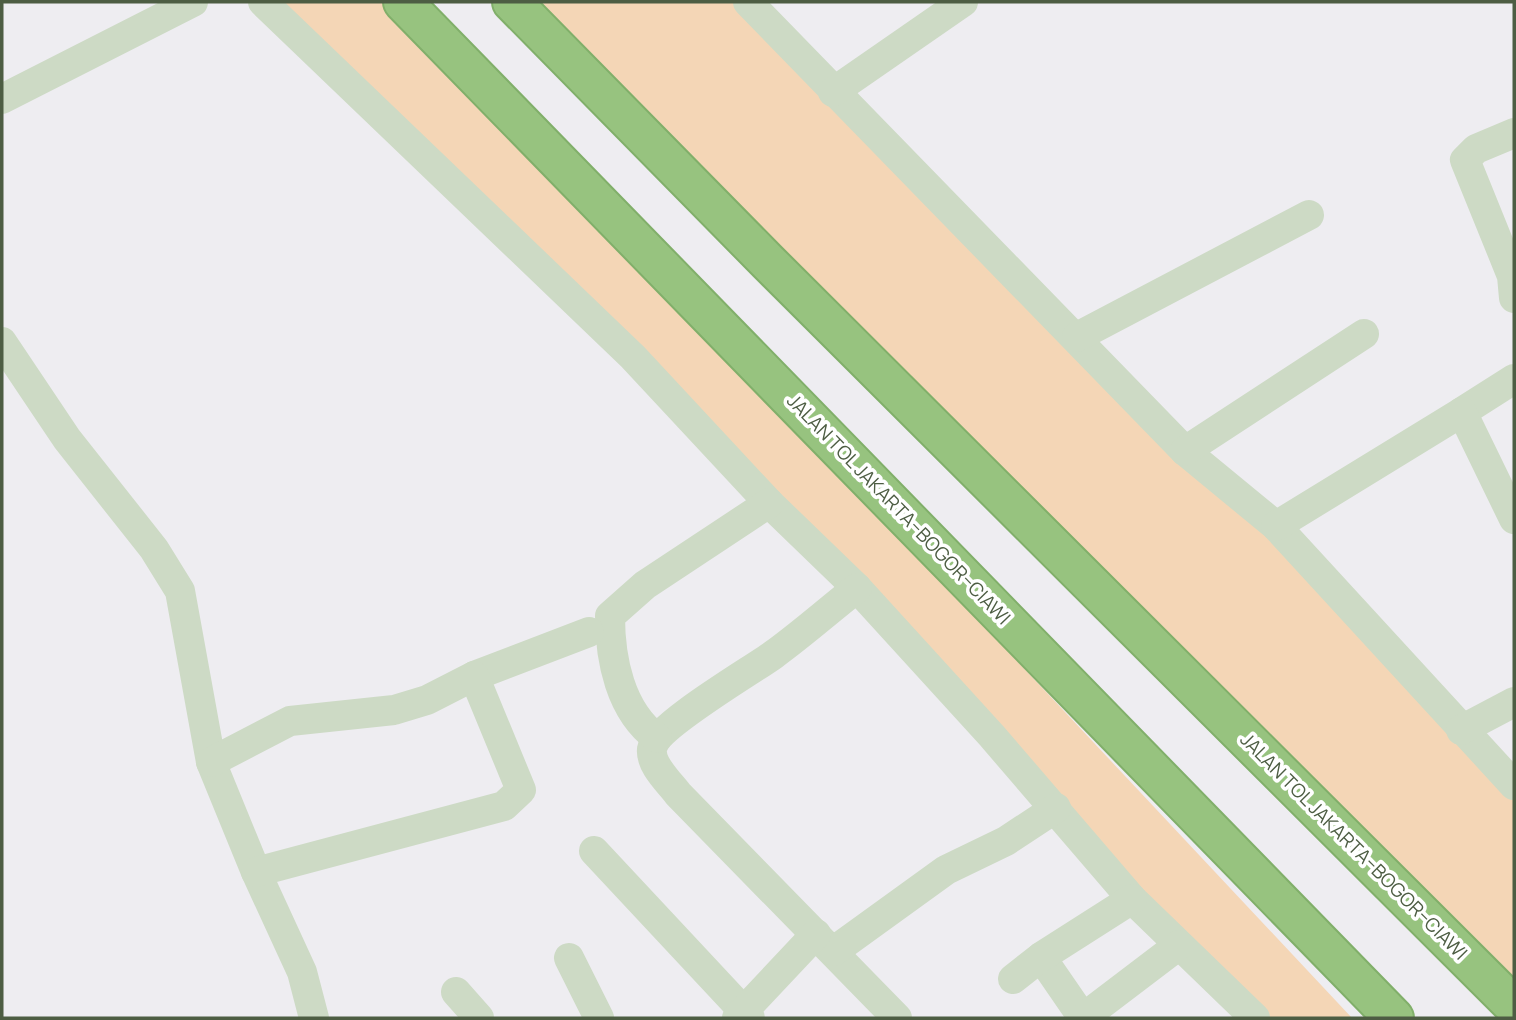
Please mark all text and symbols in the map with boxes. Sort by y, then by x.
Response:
street label: JALAN TOL JAKARTA–BOGOR–CIAWI [781,388,1017,630]
street label: JALAN TOL JAKARTA–BOGOR–CIAWI [1235,727,1473,965]

